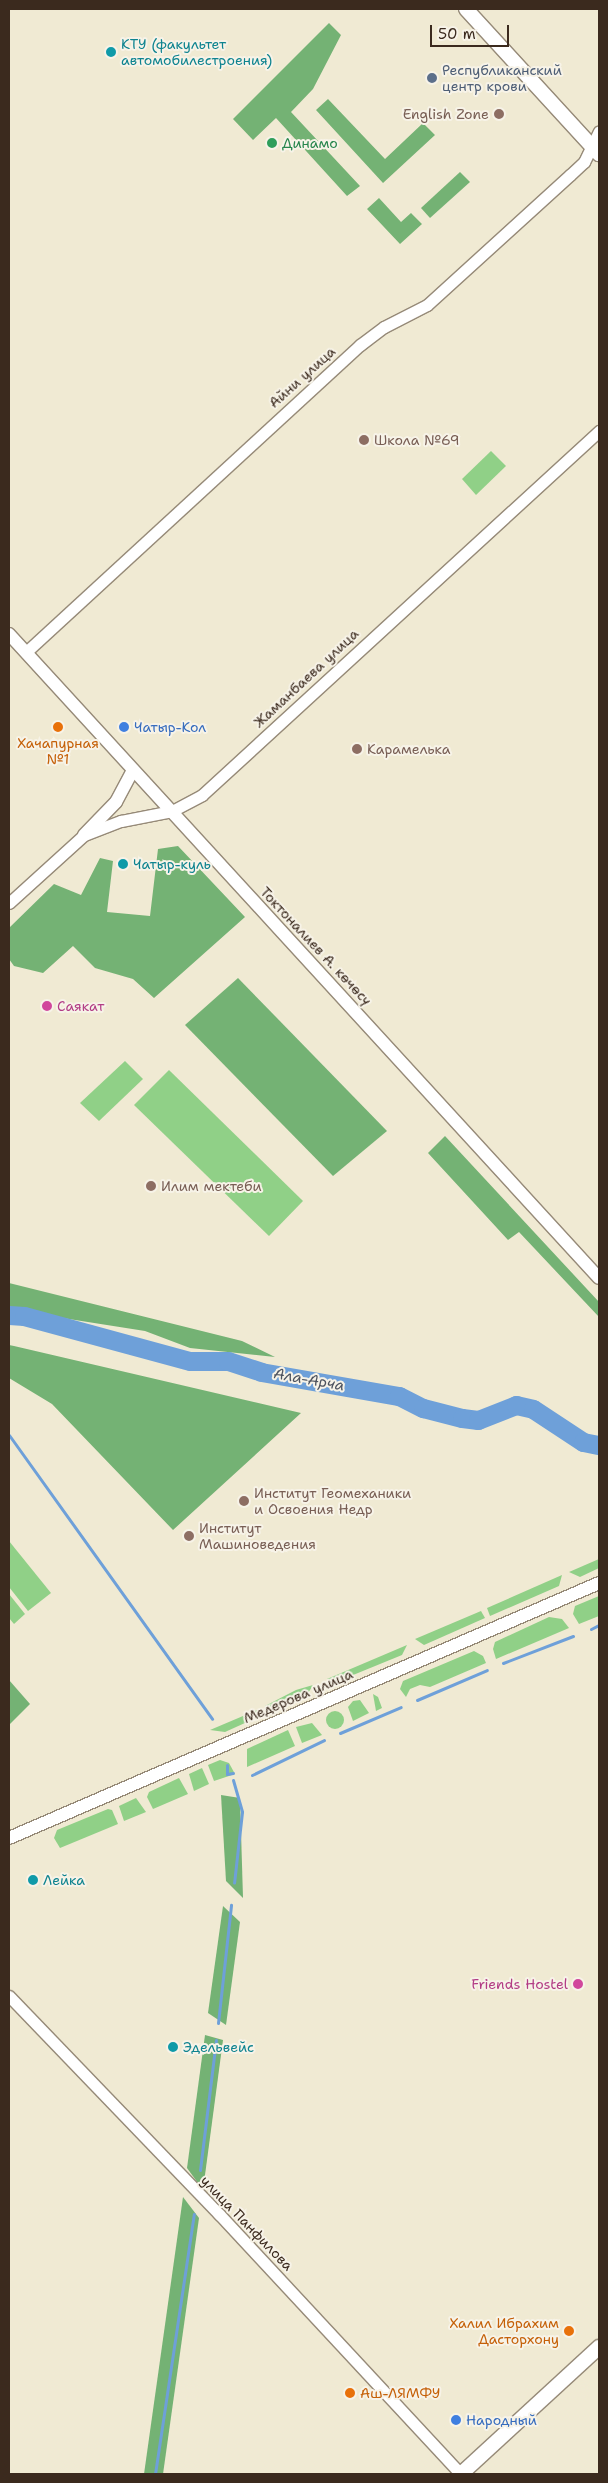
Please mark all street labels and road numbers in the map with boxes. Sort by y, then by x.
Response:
street label: Айни улица [265,343,339,411]
street label: Жаманбаева улица [250,625,362,731]
street label: Токтоналиев А. көчөсү [257,883,375,1009]
street label: Медерова улица [241,1665,355,1727]
street label: улица Панфилова [197,2172,297,2274]

